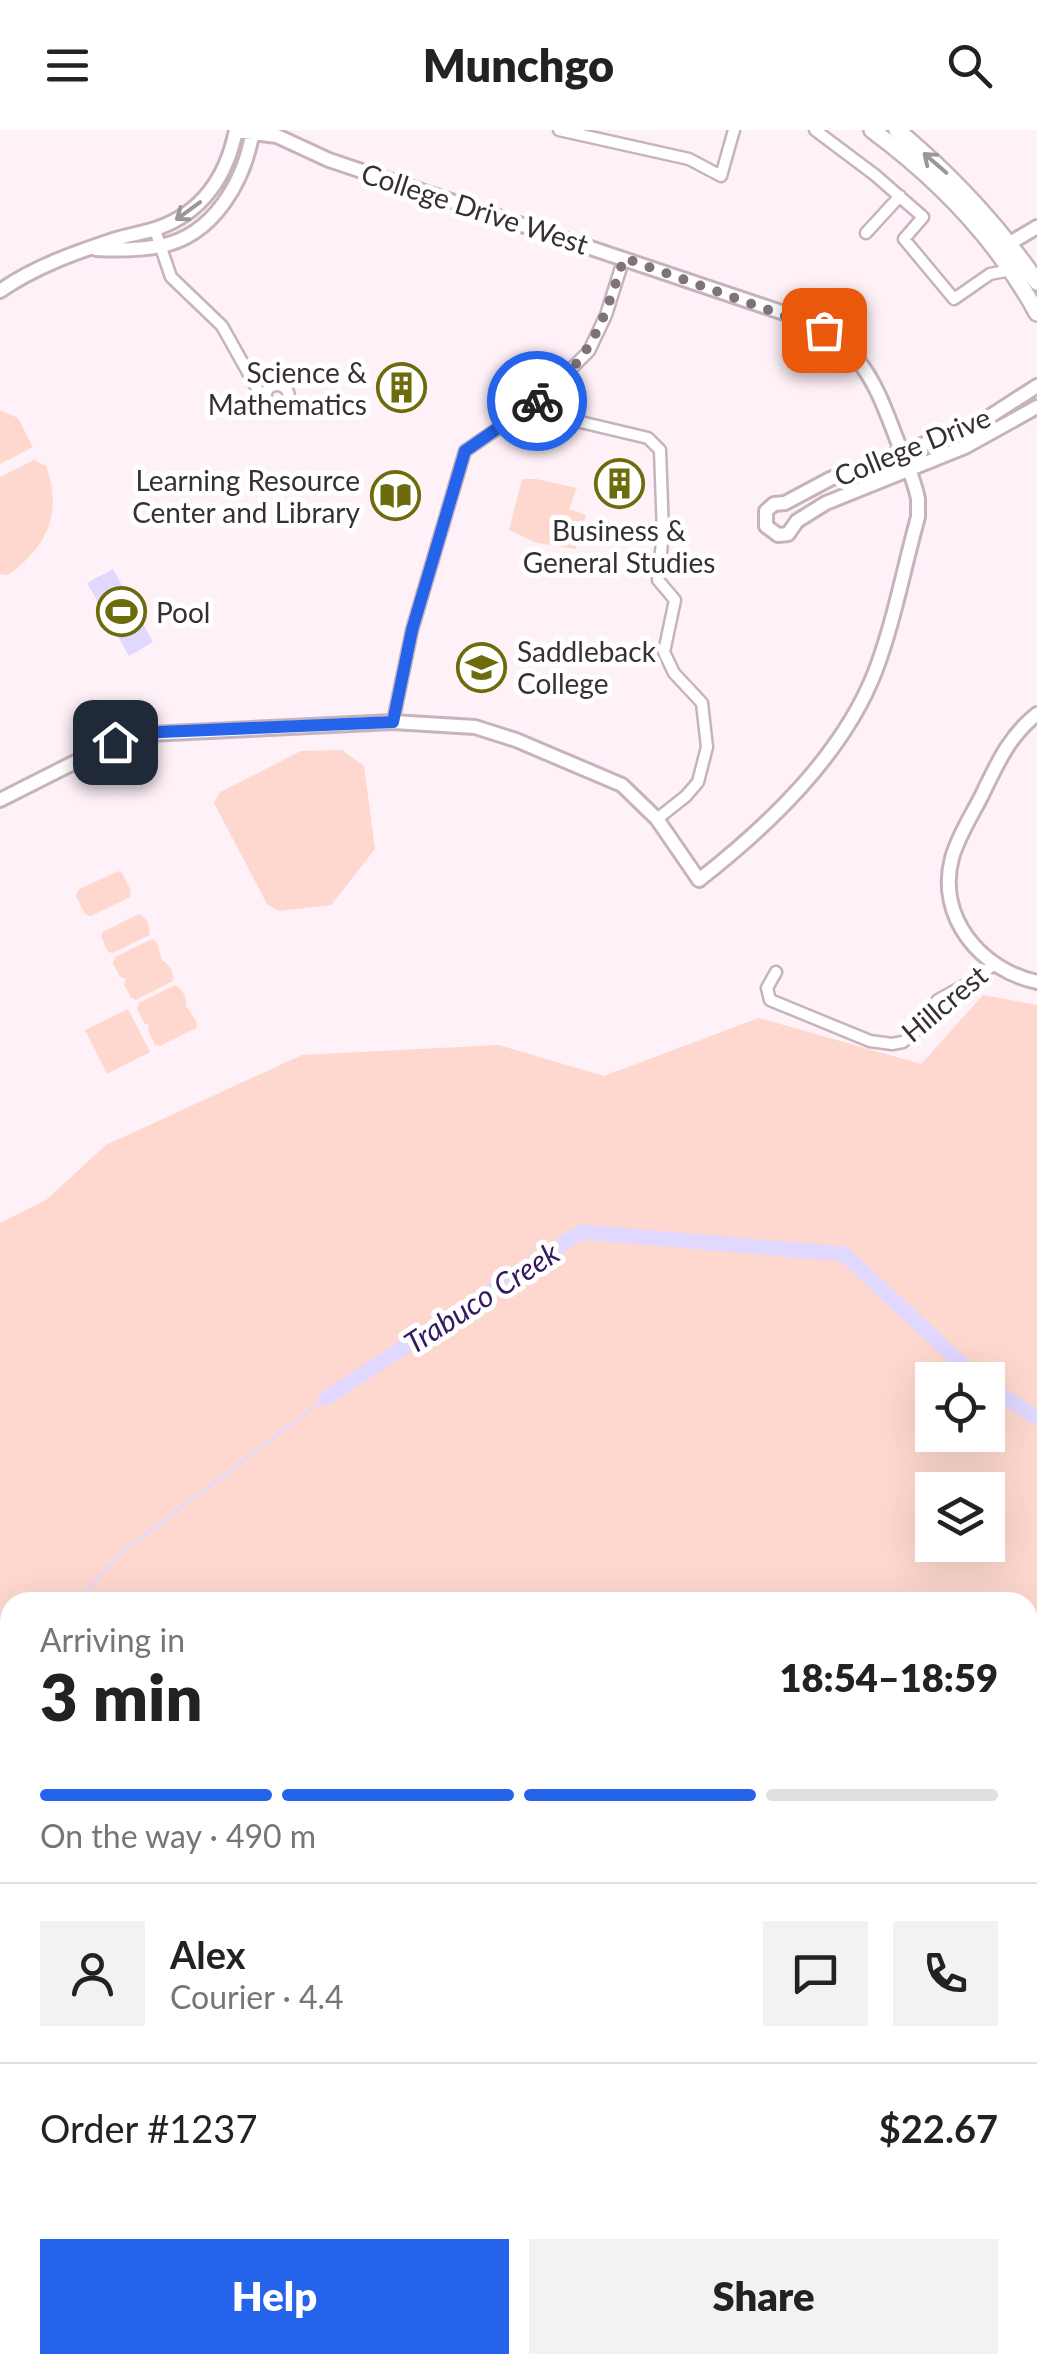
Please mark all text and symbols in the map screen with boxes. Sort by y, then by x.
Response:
icon: menu [40,38,95,93]
text: Munchgo [423,38,614,92]
icon: search [942,38,997,93]
one-way arrow [923,152,949,174]
street label: College Drive West [357,155,593,261]
one-way arrow [175,201,203,222]
pin [782,288,867,373]
icon: bag [797,303,852,358]
courier [487,351,587,451]
place label: Science & Mathematics [208,355,367,421]
building icon: Science & Mathematics [376,362,428,414]
icon: bike [510,374,565,429]
street label: College Drive [829,399,995,493]
building icon: Business & General Studies [593,457,645,509]
place label: Learning Resource Center and Library [132,463,361,529]
library icon: Learning Resource Center and Library [369,470,421,522]
place label: Business & General Studies [523,513,715,579]
sports icon: Pool [95,586,147,638]
place label: Pool [156,595,210,629]
place label: Saddleback College [517,634,657,700]
school or university icon: Saddleback College [456,641,508,693]
pin [73,700,158,785]
icon: home [88,715,143,770]
street label: Hillcrest [894,958,994,1048]
water label: Trabuco Creek [397,1233,566,1360]
map controls [915,1362,1005,1562]
button: locate [915,1362,1005,1452]
button: layers [915,1472,1005,1562]
text: Arriving in [40,1620,185,1659]
text: 18:54–18:59 [779,1654,998,1700]
text: 3 min [40,1657,202,1735]
text: On the way · 490 m [40,1816,316,1855]
button: person [40,1921,145,2026]
button: chat [763,1921,868,2026]
button: phone [893,1921,998,2026]
text: Alex [170,1931,246,1977]
text: Courier · 4.4 [170,1977,344,2016]
text: Order #1237 [40,2105,257,2151]
text: $22.67 [879,2105,998,2151]
button: Help [40,2239,509,2354]
button: Share [529,2239,998,2354]

